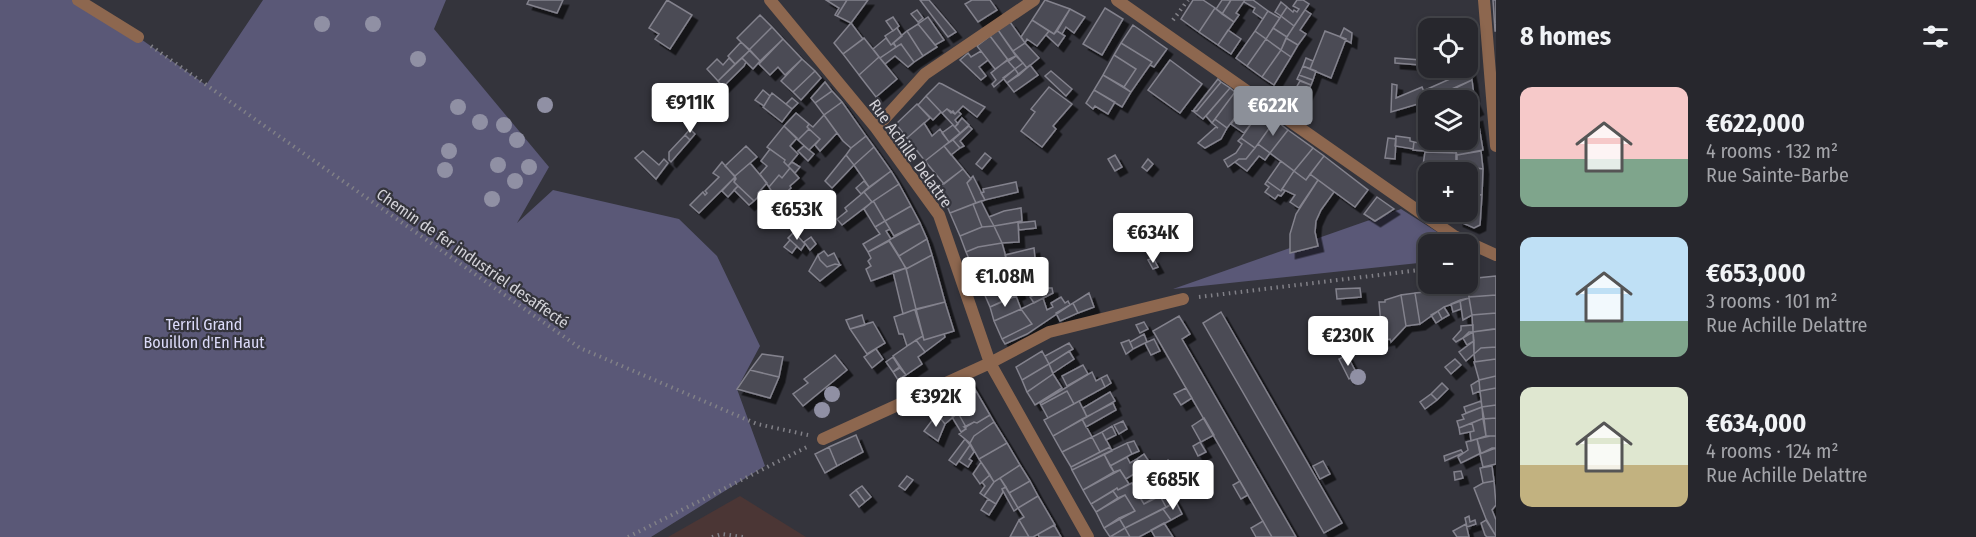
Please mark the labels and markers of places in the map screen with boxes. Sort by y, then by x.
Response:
pin: €911K [648,83,732,134]
pin: €622K [1231,86,1315,137]
pin: €653K [755,190,839,241]
pin: €634K [1111,213,1195,264]
pin: €1.08M [956,257,1054,308]
pin: €230K [1306,316,1390,367]
pin: €392K [894,377,978,428]
pin: €685K [1131,460,1215,511]

